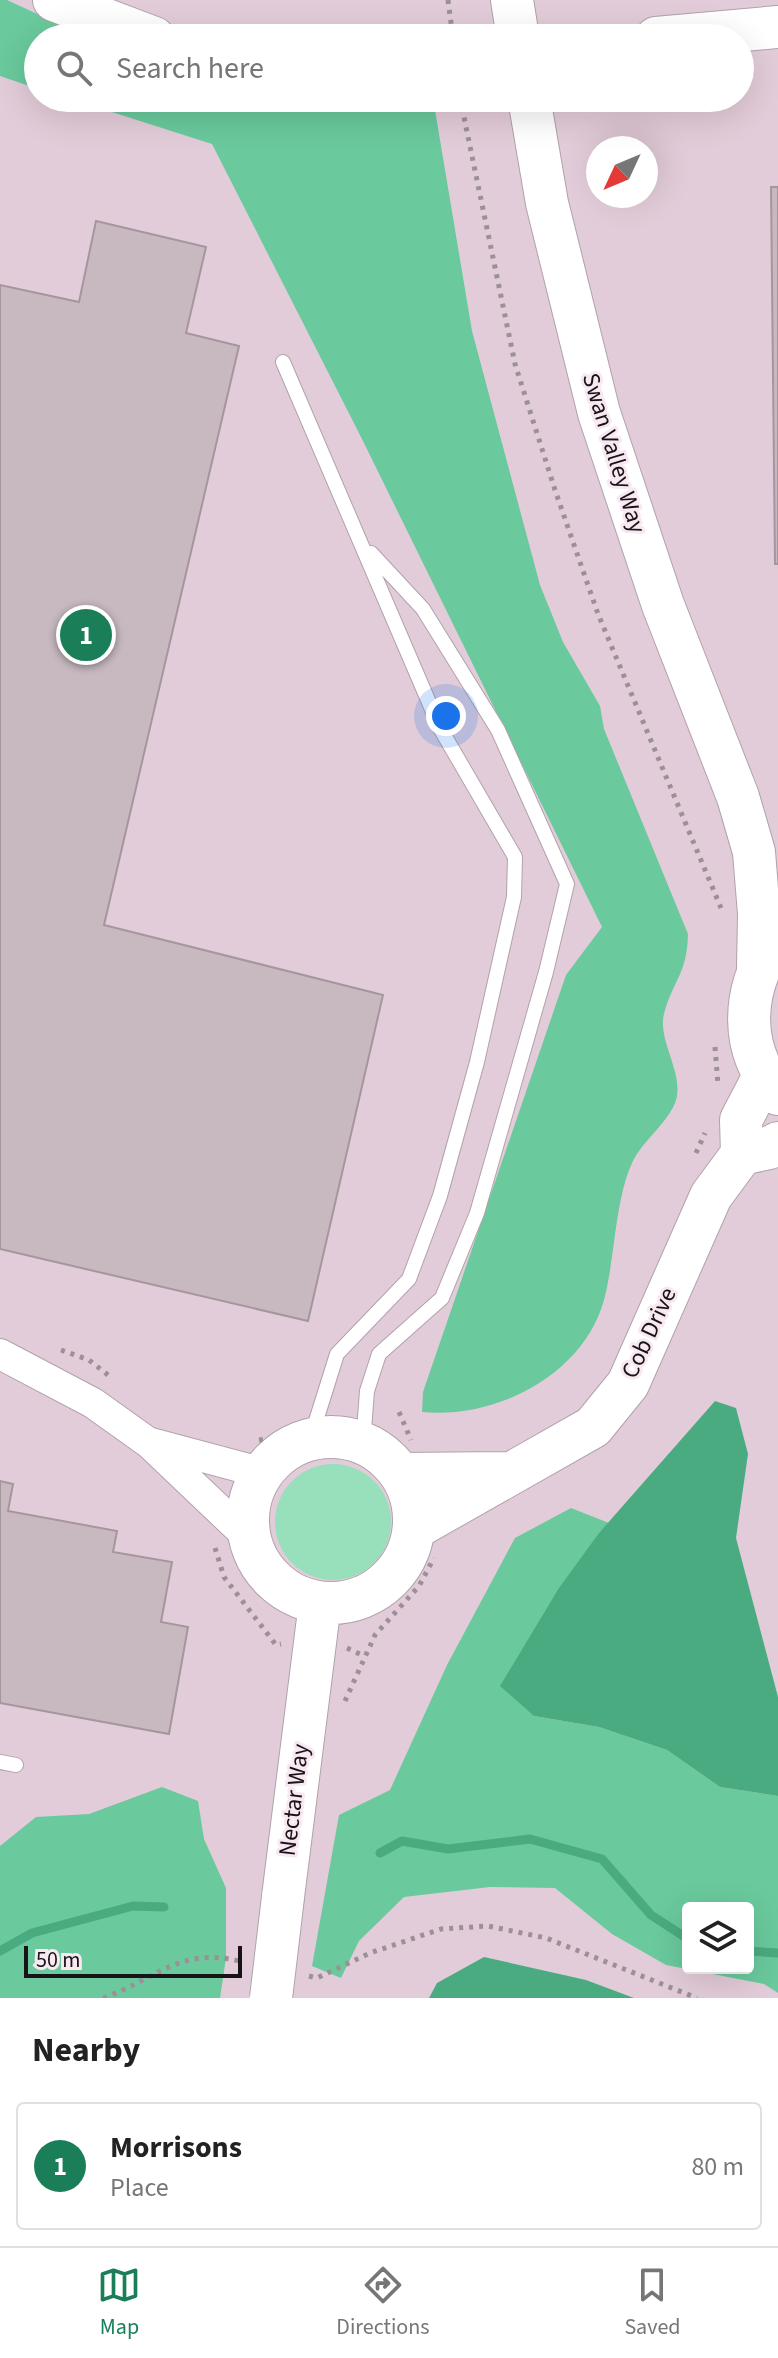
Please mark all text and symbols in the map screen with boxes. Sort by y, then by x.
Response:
search box [24,24,754,112]
icon: search [52,46,96,90]
text: Search here [116,47,264,90]
north arrow [586,136,658,208]
street label: Swan Valley Way [573,369,655,537]
pin: 1 [60,605,112,665]
your location [426,696,466,736]
street label: Cob Drive [613,1282,685,1384]
street label: Nectar Way [270,1742,318,1858]
map controls [682,1902,754,1974]
button: layers [682,1902,754,1974]
scale bar [24,1942,242,1978]
text: 50 m [36,1944,81,1976]
text: Nearby [32,2026,140,2075]
text: Morrisons [110,2126,242,2169]
text: 1 [53,2148,67,2185]
text: 80 m [691,2148,744,2185]
text: Place [110,2169,169,2206]
tab: Map [97,2263,141,2343]
tab: Directions [336,2263,429,2343]
tab: Saved [624,2263,681,2343]

